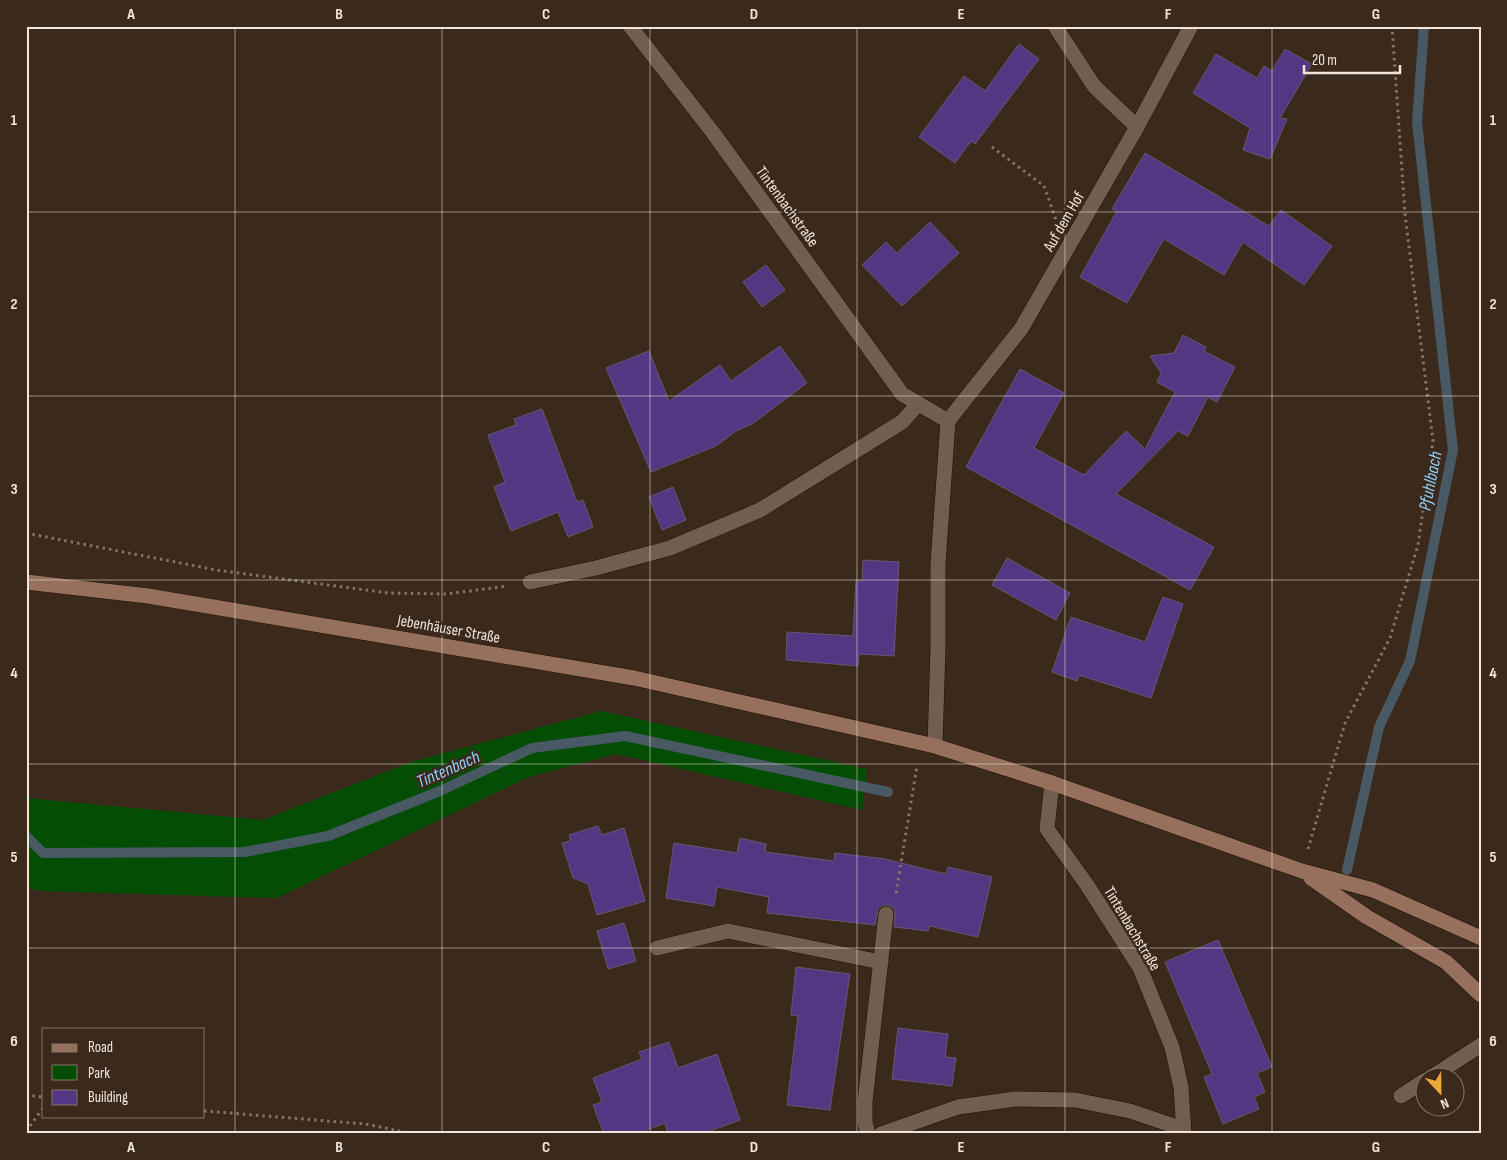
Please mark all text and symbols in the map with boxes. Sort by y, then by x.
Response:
text: A [126,5,135,24]
text: B [335,5,343,24]
text: C [542,5,550,24]
text: D [750,5,758,24]
text: E [958,5,965,24]
text: F [1165,5,1172,24]
text: G [1372,5,1380,24]
scale bar [1304,42,1401,74]
text: 20 m [1312,51,1337,70]
text: 1 [11,111,18,130]
text: 1 [1490,111,1497,130]
street label: Tintenbachstraße [751,163,822,251]
street label: Auf dem Hof [1039,188,1089,256]
text: 2 [10,295,18,314]
text: 2 [1489,295,1497,314]
water label: Pfuhlbach [1414,449,1447,513]
text: 3 [10,480,18,499]
text: 3 [1489,480,1497,499]
street label: Jebenhäuser Straße [395,611,502,648]
text: 4 [10,664,18,683]
text: 4 [1489,664,1497,683]
water label: Tintenbach [413,746,484,793]
text: 5 [10,848,18,867]
text: 5 [1489,848,1497,867]
street label: Tintenbachstraße [1099,883,1164,974]
legend [42,1028,205,1118]
text: 6 [10,1032,18,1051]
text: 6 [1489,1032,1497,1051]
text: Road [88,1038,113,1057]
text: Park [88,1064,110,1083]
north arrow [1414,1068,1464,1118]
text: Building [88,1088,128,1107]
text: N [1438,1094,1451,1113]
text: A [126,1138,135,1157]
text: B [335,1138,343,1157]
text: C [542,1138,550,1157]
text: D [750,1138,758,1157]
text: E [958,1138,965,1157]
text: F [1165,1138,1172,1157]
text: G [1372,1138,1380,1157]

